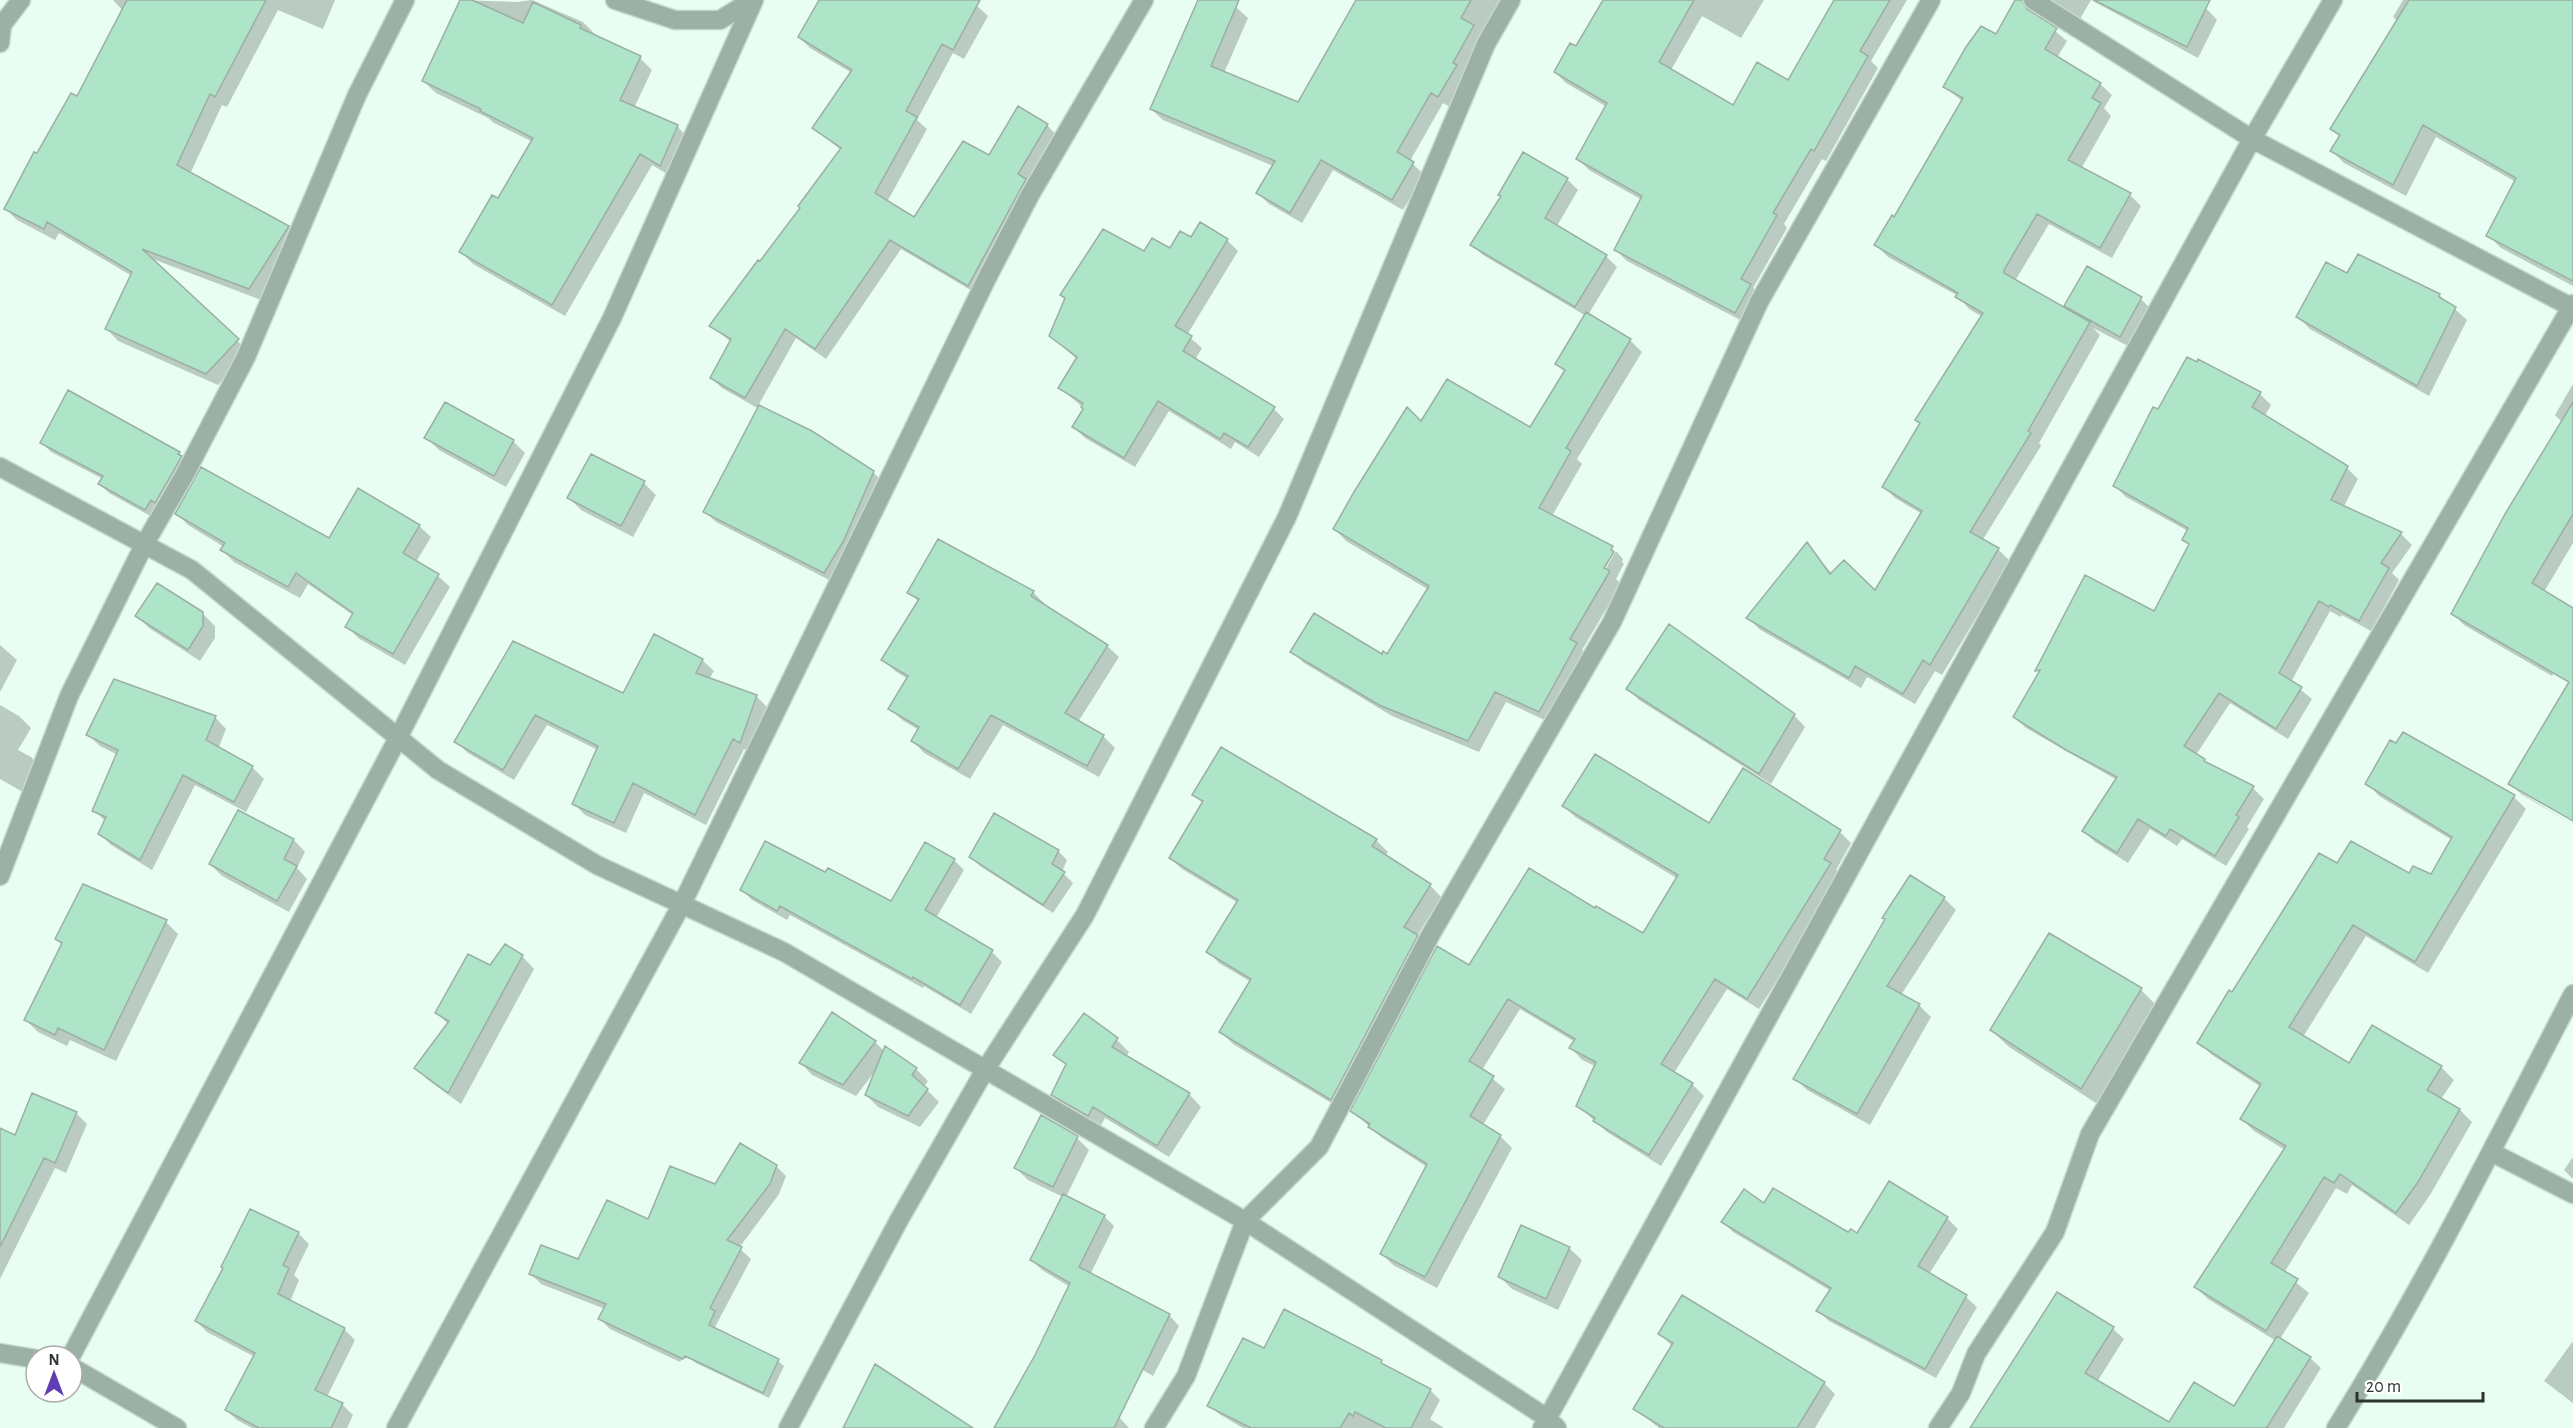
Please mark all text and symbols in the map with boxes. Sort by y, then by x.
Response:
north arrow [24,1344,84,1404]
text: N [48,1352,60,1368]
scale bar [2357,1365,2483,1403]
text: 20 m [2366,1378,2401,1396]

